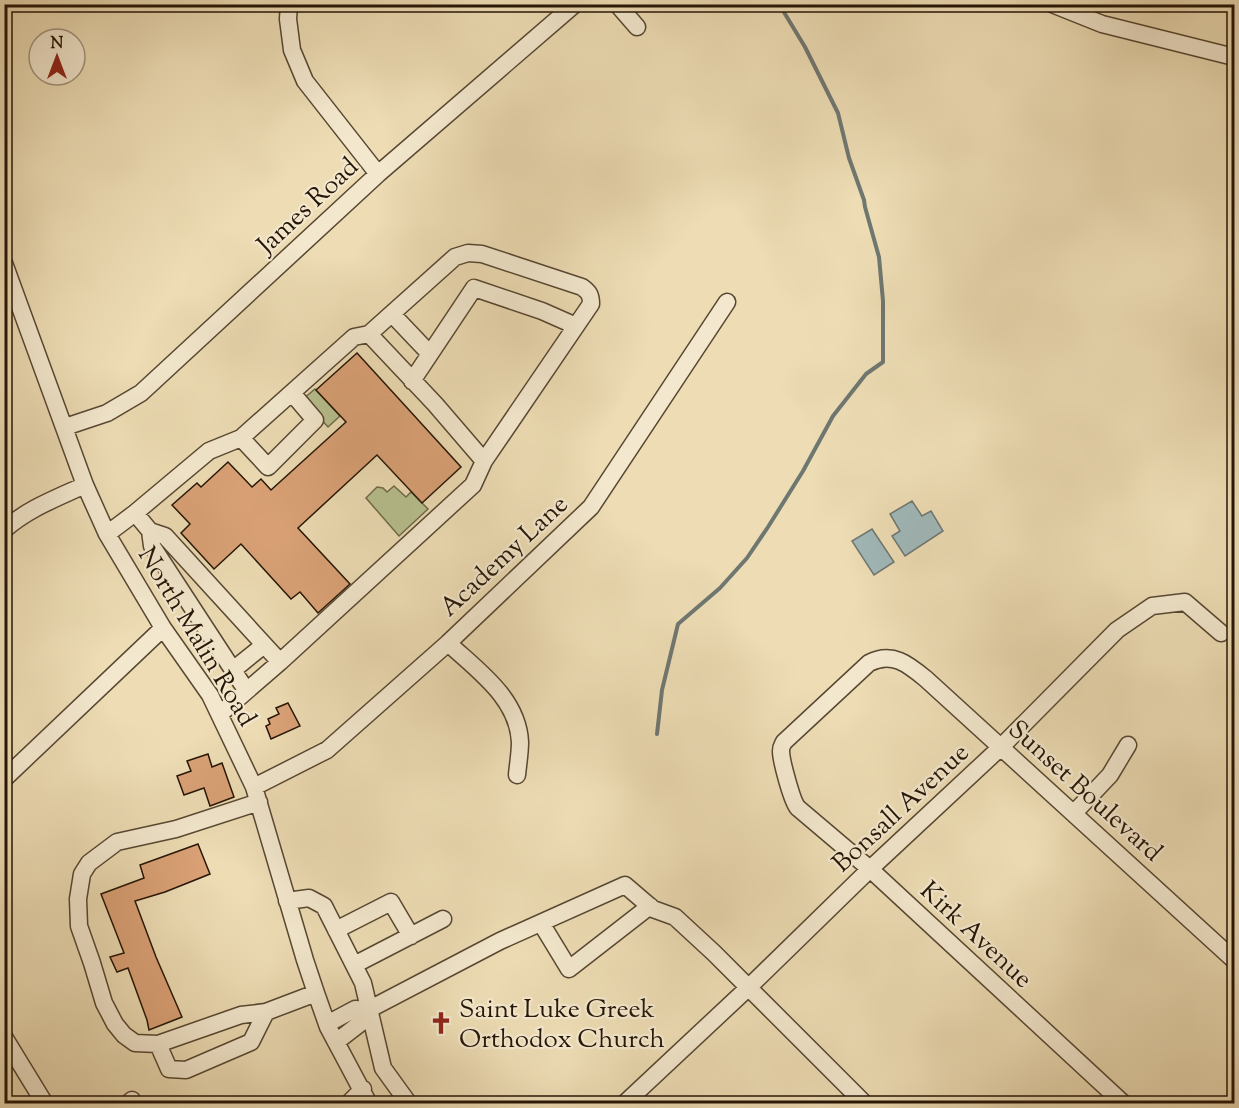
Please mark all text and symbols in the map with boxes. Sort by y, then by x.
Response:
north arrow [27,27,87,87]
text: N [51,33,64,56]
street label: James Road [248,150,368,265]
street label: Academy Lane [432,487,577,626]
street label: North Malin Road [127,540,264,734]
street label: Sunset Boulevard [999,712,1170,872]
street label: Bonsall Avenue [825,736,978,882]
street label: Kirk Avenue [911,874,1040,998]
place label: Saint Luke Greek Orthodox Church [459,992,665,1059]
church icon: Saint Luke Greek Orthodox Church [428,1010,454,1036]

